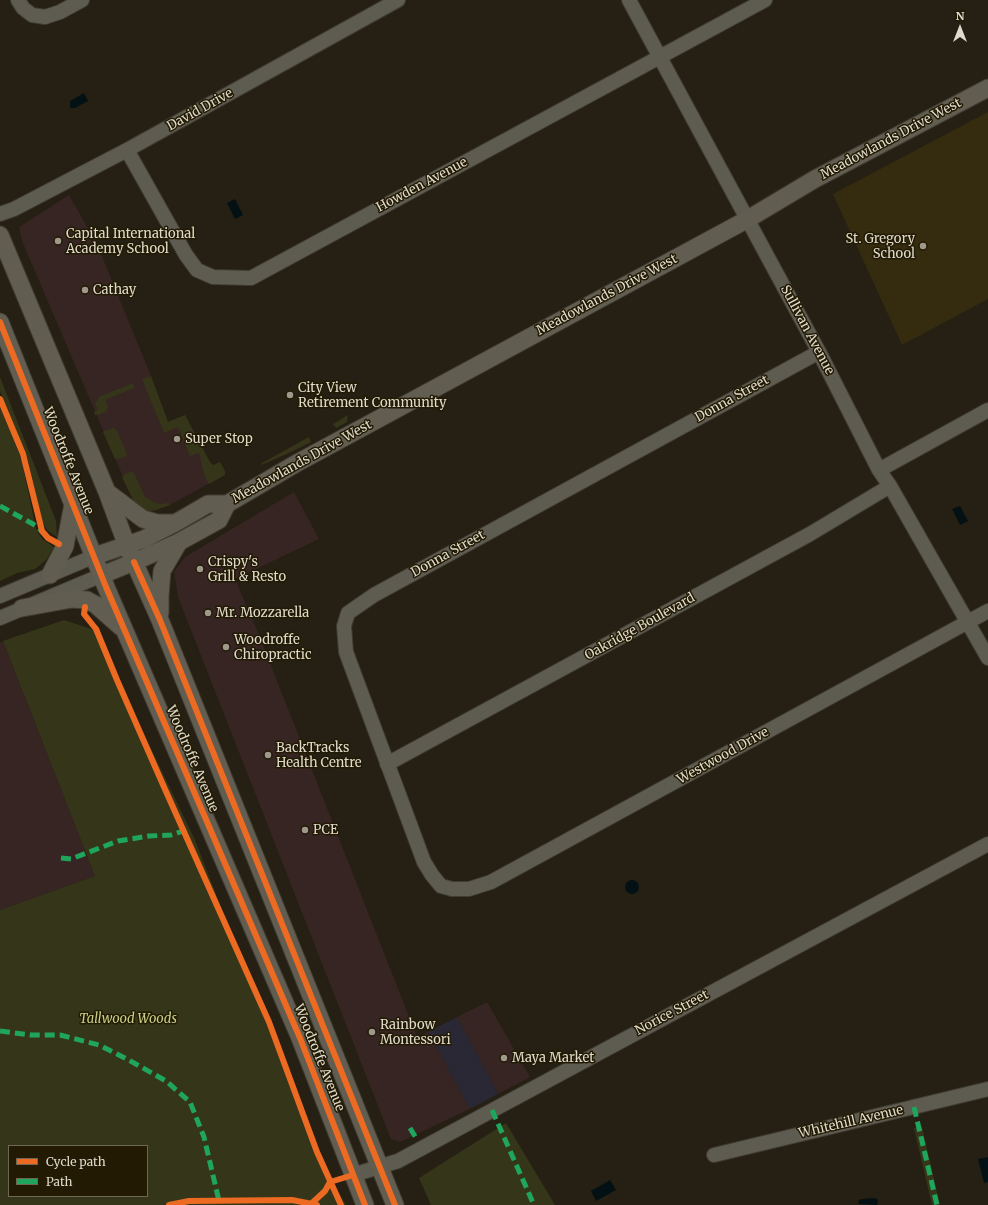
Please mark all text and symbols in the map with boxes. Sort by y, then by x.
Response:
north arrow [940,8,980,48]
text: N [956,9,964,23]
street label: David Drive [164,86,236,134]
street label: Meadowlands Drive West [818,95,964,183]
street label: Howden Avenue [374,154,470,216]
place label: Capital International Academy School [66,226,195,257]
place label: St. Gregory School [846,231,915,262]
marker: Capital International Academy School [53,236,63,246]
marker: St. Gregory School [918,241,928,251]
street label: Meadowlands Drive West [534,251,680,339]
place label: Cathay [93,282,136,298]
street label: Sullivan Avenue [777,282,837,378]
marker: Cathay [80,285,90,295]
street label: Donna Street [692,372,772,426]
place label: City View Retirement Community [298,380,447,411]
marker: City View Retirement Community [285,390,295,400]
street label: Woodroffe Avenue [39,405,97,517]
street label: Meadowlands Drive West [229,417,375,507]
place label: Super Stop [185,431,253,447]
marker: Super Stop [172,434,182,444]
street label: Donna Street [408,527,488,581]
place label: Crispy's Grill & Resto [208,554,286,585]
marker: Crispy's Grill & Resto [195,564,205,574]
street label: Oakridge Boulevard [582,590,698,664]
place label: Mr. Mozzarella [216,605,309,621]
marker: Mr. Mozzarella [203,608,213,618]
place label: Woodroffe Chiropractic [234,632,311,663]
marker: Woodroffe Chiropractic [221,642,231,652]
street label: Woodroffe Avenue [162,703,222,815]
street label: Westwood Drive [674,724,772,788]
place label: BackTracks Health Centre [276,740,362,771]
marker: BackTracks Health Centre [263,750,273,760]
place label: PCE [313,822,338,838]
marker: PCE [300,825,310,835]
street label: Norice Street [633,987,711,1039]
street label: Woodroffe Avenue [290,1002,348,1114]
park label: Tallwood Woods [79,1011,177,1027]
place label: Rainbow Montessori [380,1017,451,1048]
marker: Rainbow Montessori [367,1027,377,1037]
place label: Maya Market [512,1050,594,1066]
marker: Maya Market [499,1053,509,1063]
street label: Whitehill Avenue [797,1102,905,1142]
legend [8,1145,148,1197]
text: Cycle path [46,1154,106,1169]
text: Path [46,1174,72,1189]

